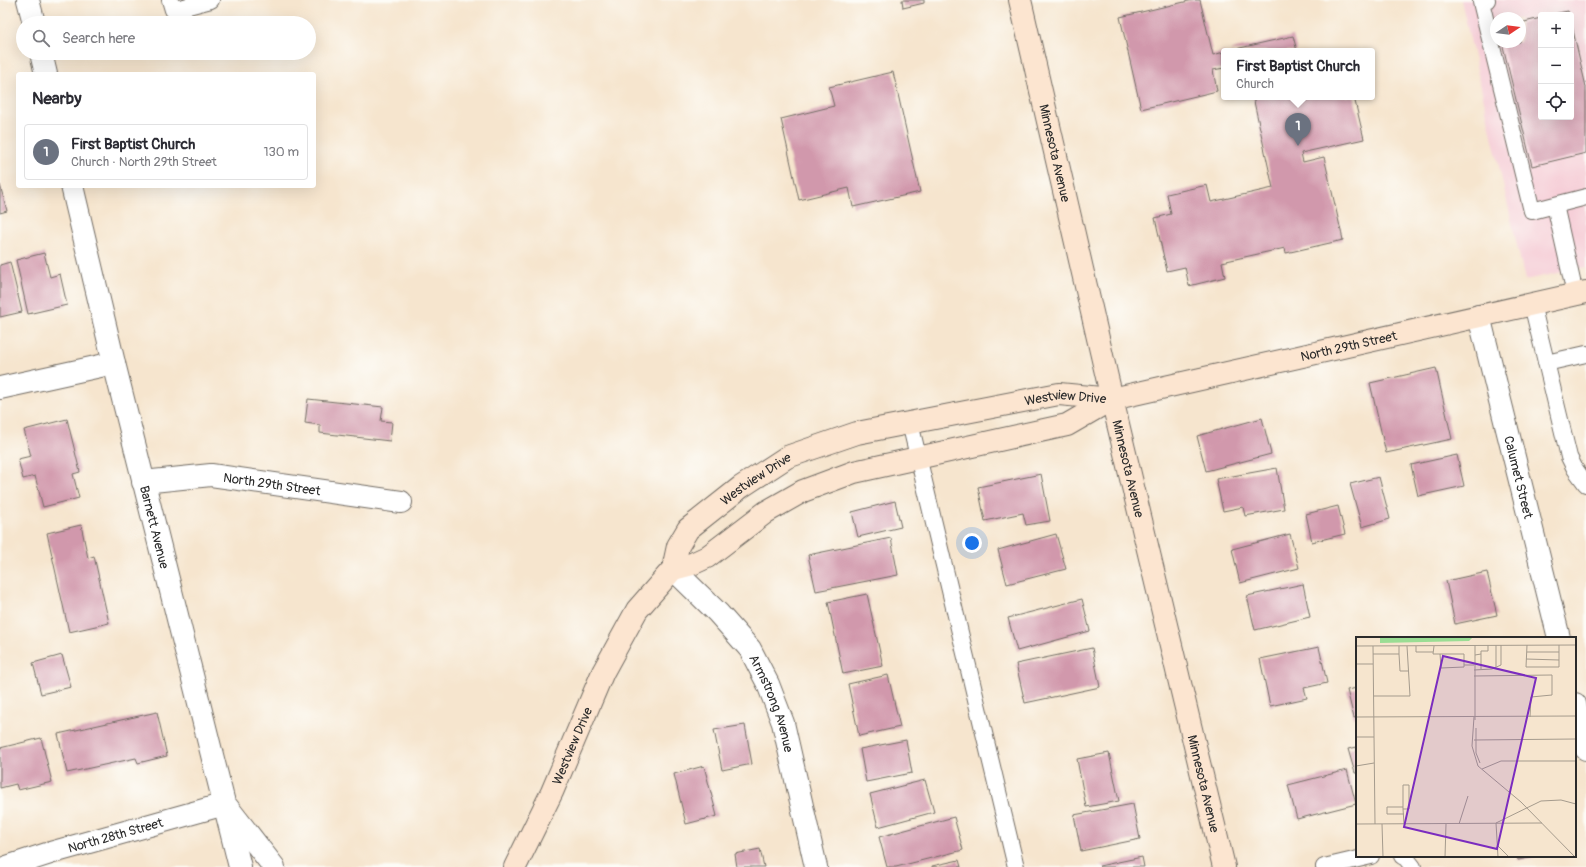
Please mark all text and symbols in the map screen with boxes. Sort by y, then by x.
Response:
north arrow [1490,12,1526,48]
map controls [1538,12,1574,120]
button: + [1538,12,1574,48]
search box [16,16,316,60]
icon: search [30,27,52,49]
text: Search here [62,29,135,48]
popup [1221,48,1375,100]
button: − [1538,48,1574,84]
text: First Baptist Church [1236,57,1360,76]
text: Church [1236,76,1274,92]
button: locate [1538,84,1574,120]
text: Nearby [32,88,81,109]
street label: Minnesota Avenue [1035,103,1073,204]
pin: 1 [1285,113,1311,146]
text: First Baptist Church [71,135,195,154]
text: 1 [43,144,49,160]
text: 130 m [263,144,299,160]
text: Church · North 29th Street [71,154,217,170]
street label: North 29th Street [1299,328,1399,365]
street label: Westview Drive [1023,387,1108,409]
street label: Minnesota Avenue [1108,418,1147,520]
street label: Calumet Street [1500,434,1536,521]
street label: Westview Drive [717,449,794,509]
street label: North 29th Street [222,470,322,500]
street label: Barnett Avenue [136,484,172,571]
your location [962,533,982,553]
inset map [1356,637,1576,857]
street label: Armstrong Avenue [745,652,797,754]
street label: Westview Drive [549,704,596,787]
street label: Minnesota Avenue [1184,734,1223,835]
street label: North 28th Street [66,815,166,857]

